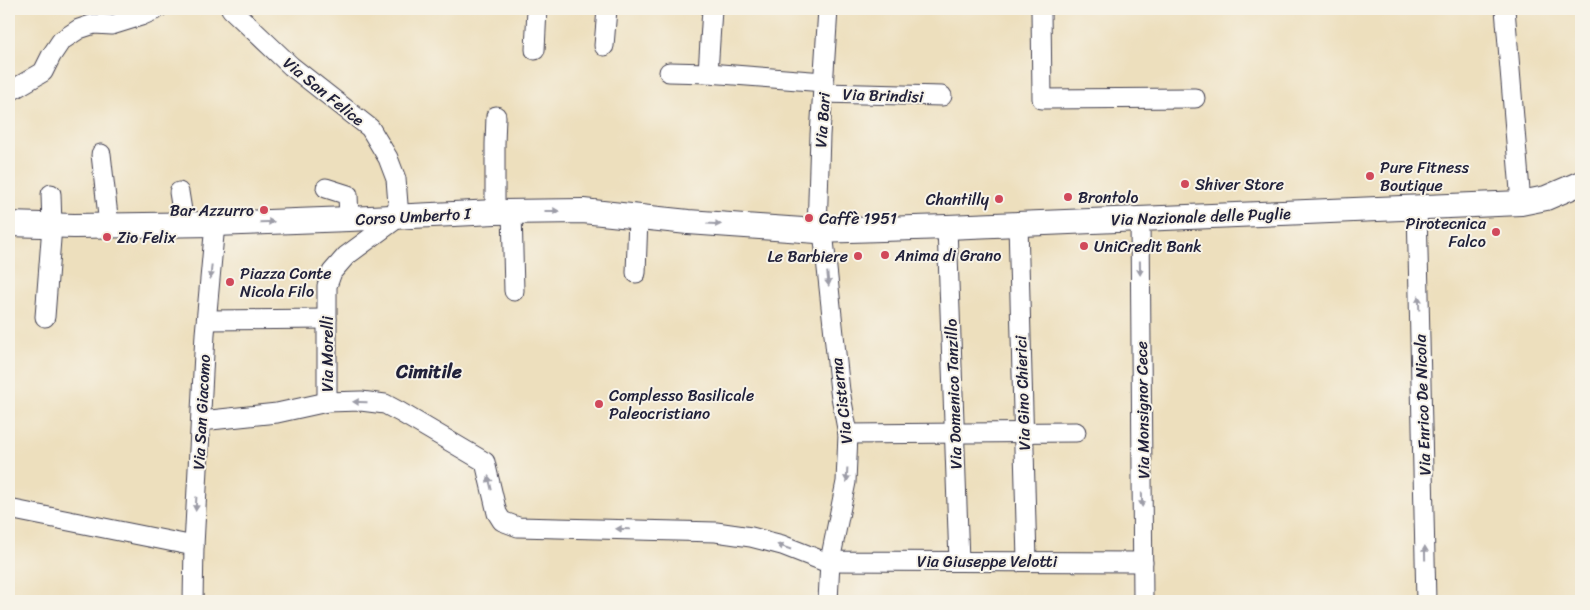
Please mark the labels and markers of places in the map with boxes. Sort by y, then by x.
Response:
place label: Pure Fitness Boutique [1380,153,1470,200]
place label: Shiver Store [1195,170,1284,199]
marker: Pure Fitness Boutique [1364,170,1376,182]
marker: Shiver Store [1179,178,1191,190]
place label: Brontolo [1078,183,1139,212]
place label: Chantilly [926,185,990,214]
marker: Brontolo [1062,191,1074,203]
marker: Chantilly [993,193,1005,205]
place label: Bar Azzurro [170,196,254,225]
marker: Bar Azzurro [258,204,270,216]
place label: Caffè 1951 [819,204,897,233]
place label: Pirotecnica Falco [1405,209,1487,256]
marker: Caffè 1951 [803,212,815,224]
place label: Zio Felix [117,223,177,252]
marker: Pirotecnica Falco [1490,226,1502,238]
marker: Zio Felix [101,231,113,243]
place label: UniCredit Bank [1094,232,1202,261]
marker: UniCredit Bank [1078,240,1090,252]
place label: Anima di Grano [894,241,1001,270]
place label: Le Barbiere [767,242,848,271]
marker: Anima di Grano [879,249,891,261]
marker: Le Barbiere [852,250,864,262]
place label: Piazza Conte Nicola Filo [240,259,332,306]
marker: Piazza Conte Nicola Filo [224,276,236,288]
place label: Complesso Basilicale Paleocristiano [609,381,754,428]
marker: Complesso Basilicale Paleocristiano [593,398,605,410]

